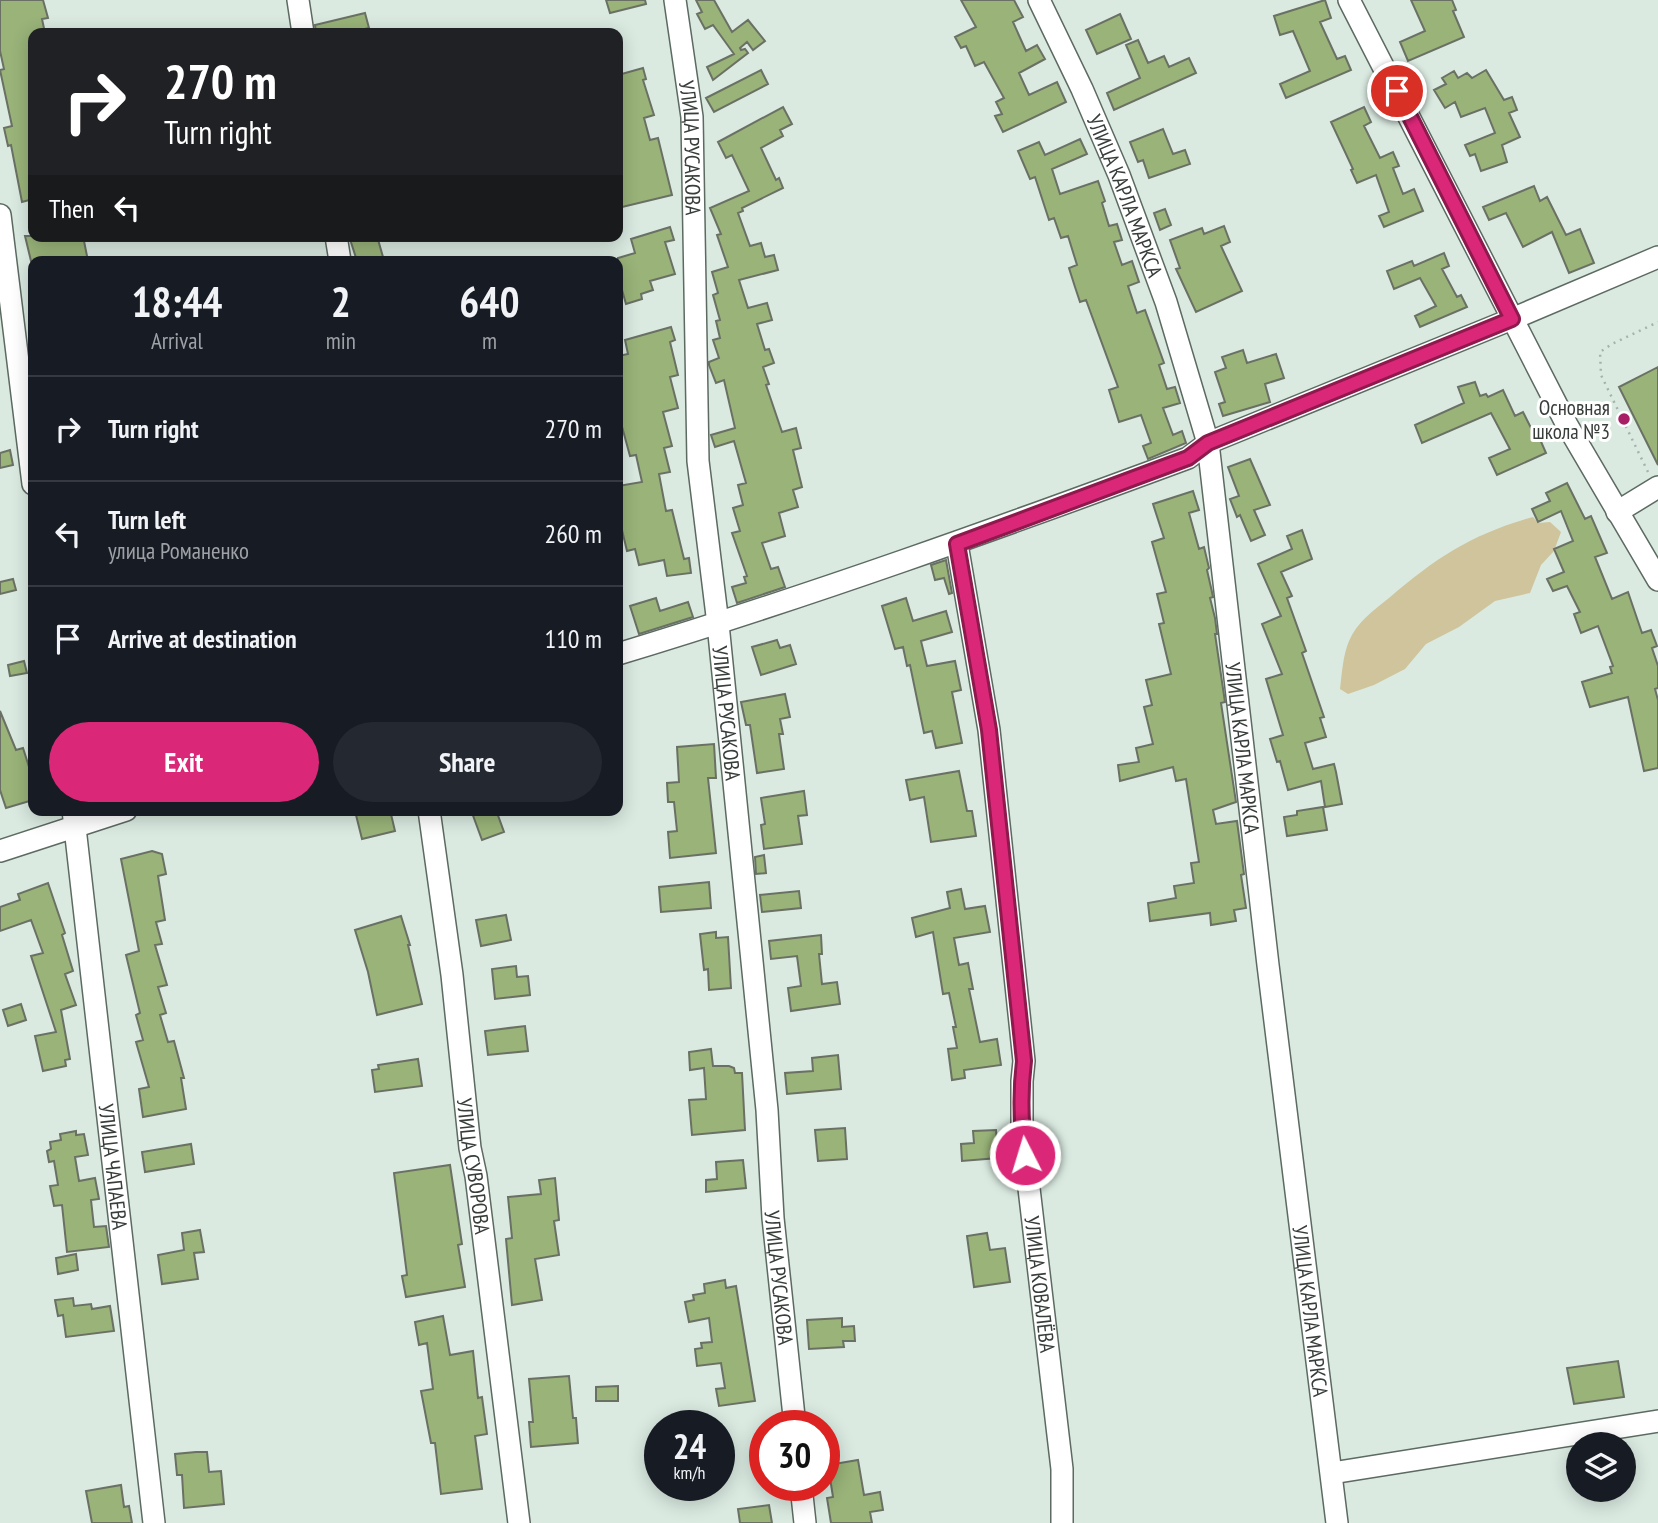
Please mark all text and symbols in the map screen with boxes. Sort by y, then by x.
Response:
text: 270 m [164,49,277,113]
icon: right [49,56,140,147]
pin [1367,61,1427,121]
icon: arrive [1378,72,1416,110]
street label: УЛИЦА РУСАКОВА [673,79,707,216]
street label: УЛИЦА КАРЛА МАРКСА [1081,110,1169,281]
text: Turn right [164,111,272,153]
icon: left [108,189,146,227]
text: Then [49,192,94,225]
text: 18:44 [131,274,222,329]
text: 2 [331,274,351,329]
text: 640 [459,274,520,329]
text: Arrival [151,326,203,355]
text: min [326,326,356,355]
text: m [482,326,497,355]
place label: Основная школа №3 [1532,394,1610,445]
icon: right [49,410,87,448]
marker: Основная школа №3 [1616,411,1632,427]
text: Turn right [108,412,199,445]
text: 270 m [544,412,602,445]
text: Turn left [108,503,186,536]
icon: left [49,515,87,553]
text: 260 m [544,517,602,550]
text: улица Романенко [108,536,249,565]
icon: arrive [49,620,87,658]
text: Arrive at destination [108,622,297,655]
text: 110 m [544,622,602,655]
street label: УЛИЦА РУСАКОВА [707,644,747,782]
street label: УЛИЦА КАРЛА МАРКСА [1220,661,1266,835]
button: Exit [49,722,319,802]
button: Share [333,722,602,802]
street label: УЛИЦА СУВОРОВА [451,1097,497,1236]
street label: УЛИЦА ЧАПАЕВА [93,1102,134,1231]
position arrow [988,1118,1062,1192]
street label: УЛИЦА РУСАКОВА [759,1210,800,1346]
street label: УЛИЦА КОВАЛЁВА [1019,1215,1062,1354]
street label: УЛИЦА КАРЛА МАРКСА [1287,1224,1335,1398]
speed limit sign: 30 [749,1410,840,1501]
text: 24 [673,1423,706,1469]
map controls [1566,1432,1636,1502]
button: layers [1566,1432,1636,1502]
text: km/h [674,1461,705,1484]

